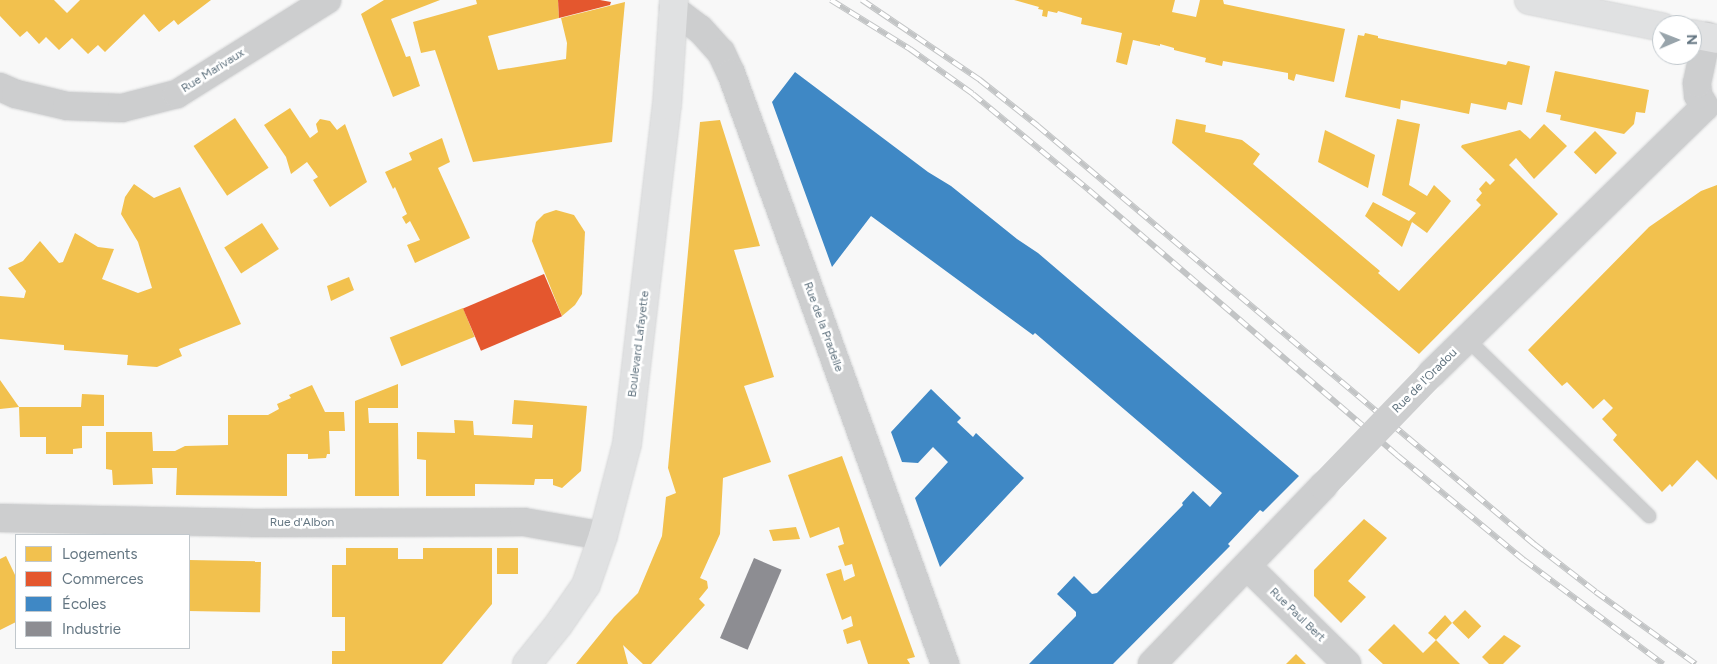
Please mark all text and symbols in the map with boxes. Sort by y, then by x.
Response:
north arrow [1652,15,1702,65]
text: N [1683,34,1700,45]
street label: Rue Marivaux [179,46,247,96]
street label: Rue de la Pradelle [800,280,846,374]
street label: Boulevard Lafayette [625,290,653,398]
street label: Rue de l'Oradou [1390,346,1460,416]
street label: Rue d'Albon [270,516,334,530]
legend [15,534,190,649]
text: Logements [62,545,137,563]
text: Commerces [62,570,144,588]
street label: Rue Paul Bert [1266,585,1328,645]
text: Écoles [62,595,106,613]
text: Industrie [62,620,121,638]

